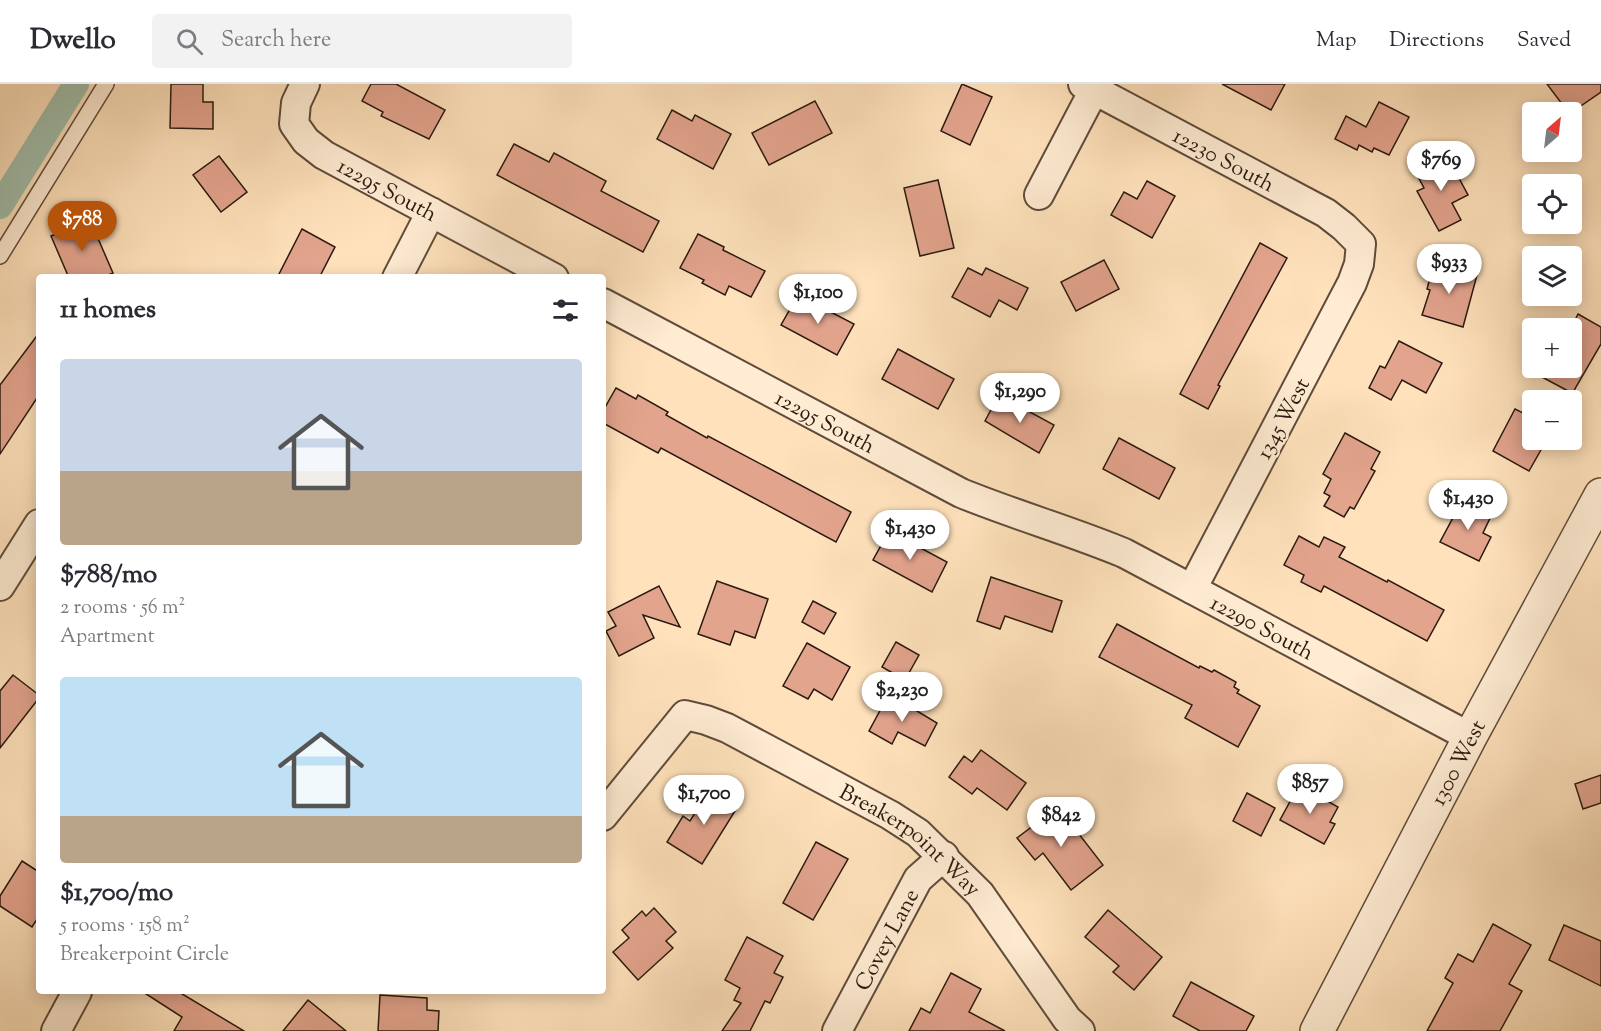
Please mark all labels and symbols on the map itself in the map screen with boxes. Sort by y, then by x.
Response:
north arrow [1522,102,1582,162]
street label: 12230 South [1166,121,1280,202]
pin: $769 [1405,141,1477,192]
street label: 12295 South [330,152,442,232]
pin: $788 [46,201,118,252]
pin: $933 [1413,244,1485,295]
pin: $1,100 [769,274,867,325]
street label: 1345 West [1250,372,1320,466]
pin: $1,290 [971,373,1069,424]
street label: 12295 South [768,384,880,464]
pin: $1,430 [1419,480,1517,531]
pin: $1,430 [861,510,959,561]
street label: 12290 South [1204,589,1319,670]
pin: $2,230 [853,672,951,723]
street label: 1300 West [1424,715,1496,812]
pin: $857 [1274,764,1346,815]
pin: $1,700 [655,775,753,826]
street label: Breakerpoint Way [833,778,987,905]
pin: $842 [1025,797,1097,848]
street label: Covey Lane [848,884,929,997]

